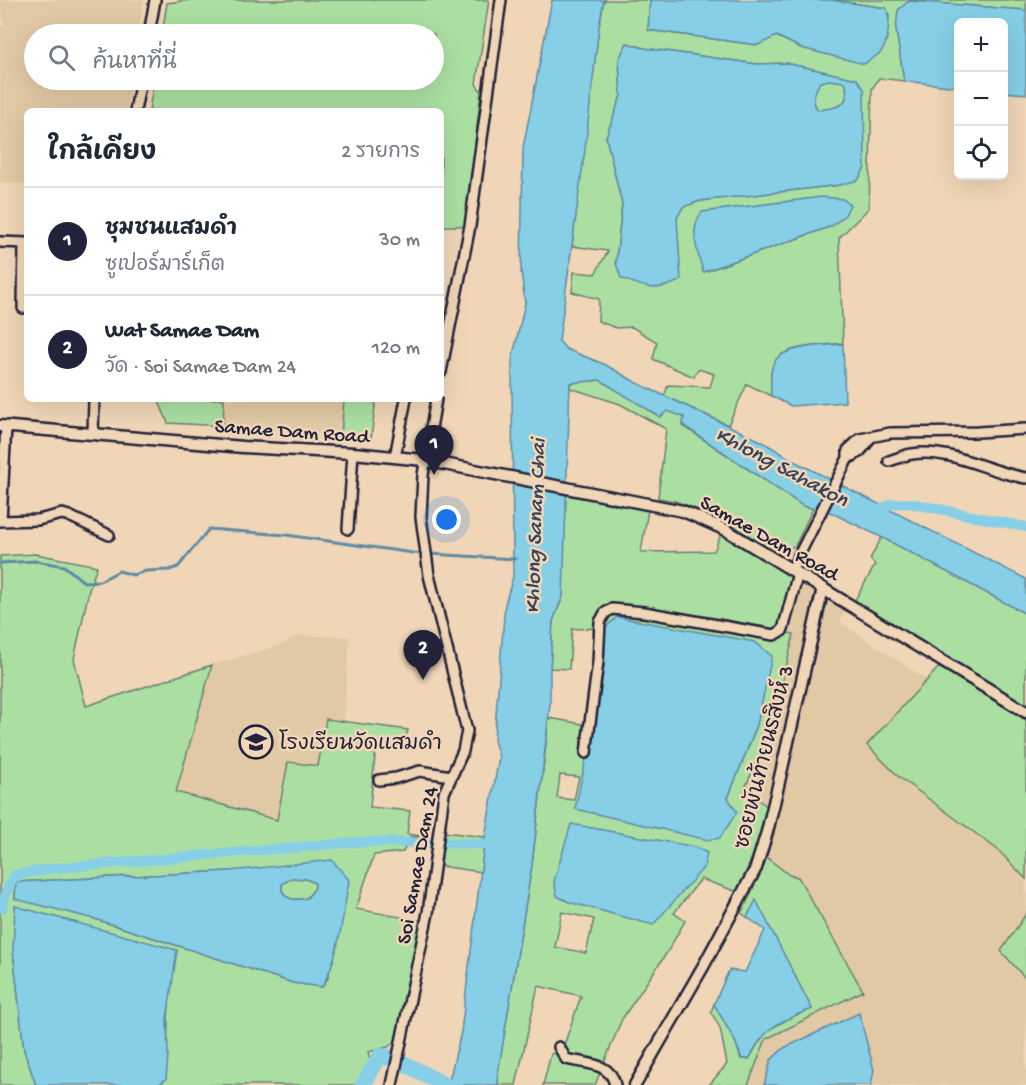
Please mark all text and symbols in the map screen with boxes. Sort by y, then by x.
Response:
map controls [954,18,1008,180]
button: + [954,18,1008,72]
search box [24,24,444,90]
icon: search [45,41,78,74]
text: ค้นหาที่นี่ [93,51,177,77]
button: − [954,72,1008,126]
button: locate [954,126,1008,180]
text: ใกล้เคียง [48,139,156,170]
text: 2 รายการ [341,142,420,165]
text: ชุมชนแสมดำ [105,217,237,243]
text: 1 [63,230,72,253]
text: 30 m [379,230,420,253]
text: ซูเปอร์มาร์เก็ต [105,255,225,278]
text: Wat Samae Dam [105,319,259,345]
text: 2 [63,338,72,361]
text: 120 m [372,338,420,361]
text: วัด · Soi Samae Dam 24 [105,357,296,380]
street label: Samae Dam Road [214,416,372,451]
water label: Khlong Sahakon [710,423,852,515]
pin: 1 [414,426,454,475]
water label: Khlong Sanam Chai [521,436,553,614]
street label: Samae Dam Road [695,492,844,589]
your location [432,505,461,534]
pin: 2 [404,630,442,680]
street label: ซอยพันท้ายนรสิงห์ 3 [728,662,801,852]
school or university icon: โรงเรียนวัดแสมดำ [238,724,274,760]
place label: โรงเรียนวัดแสมดำ [279,729,442,758]
street label: Soi Samae Dam 24 [393,785,446,946]

